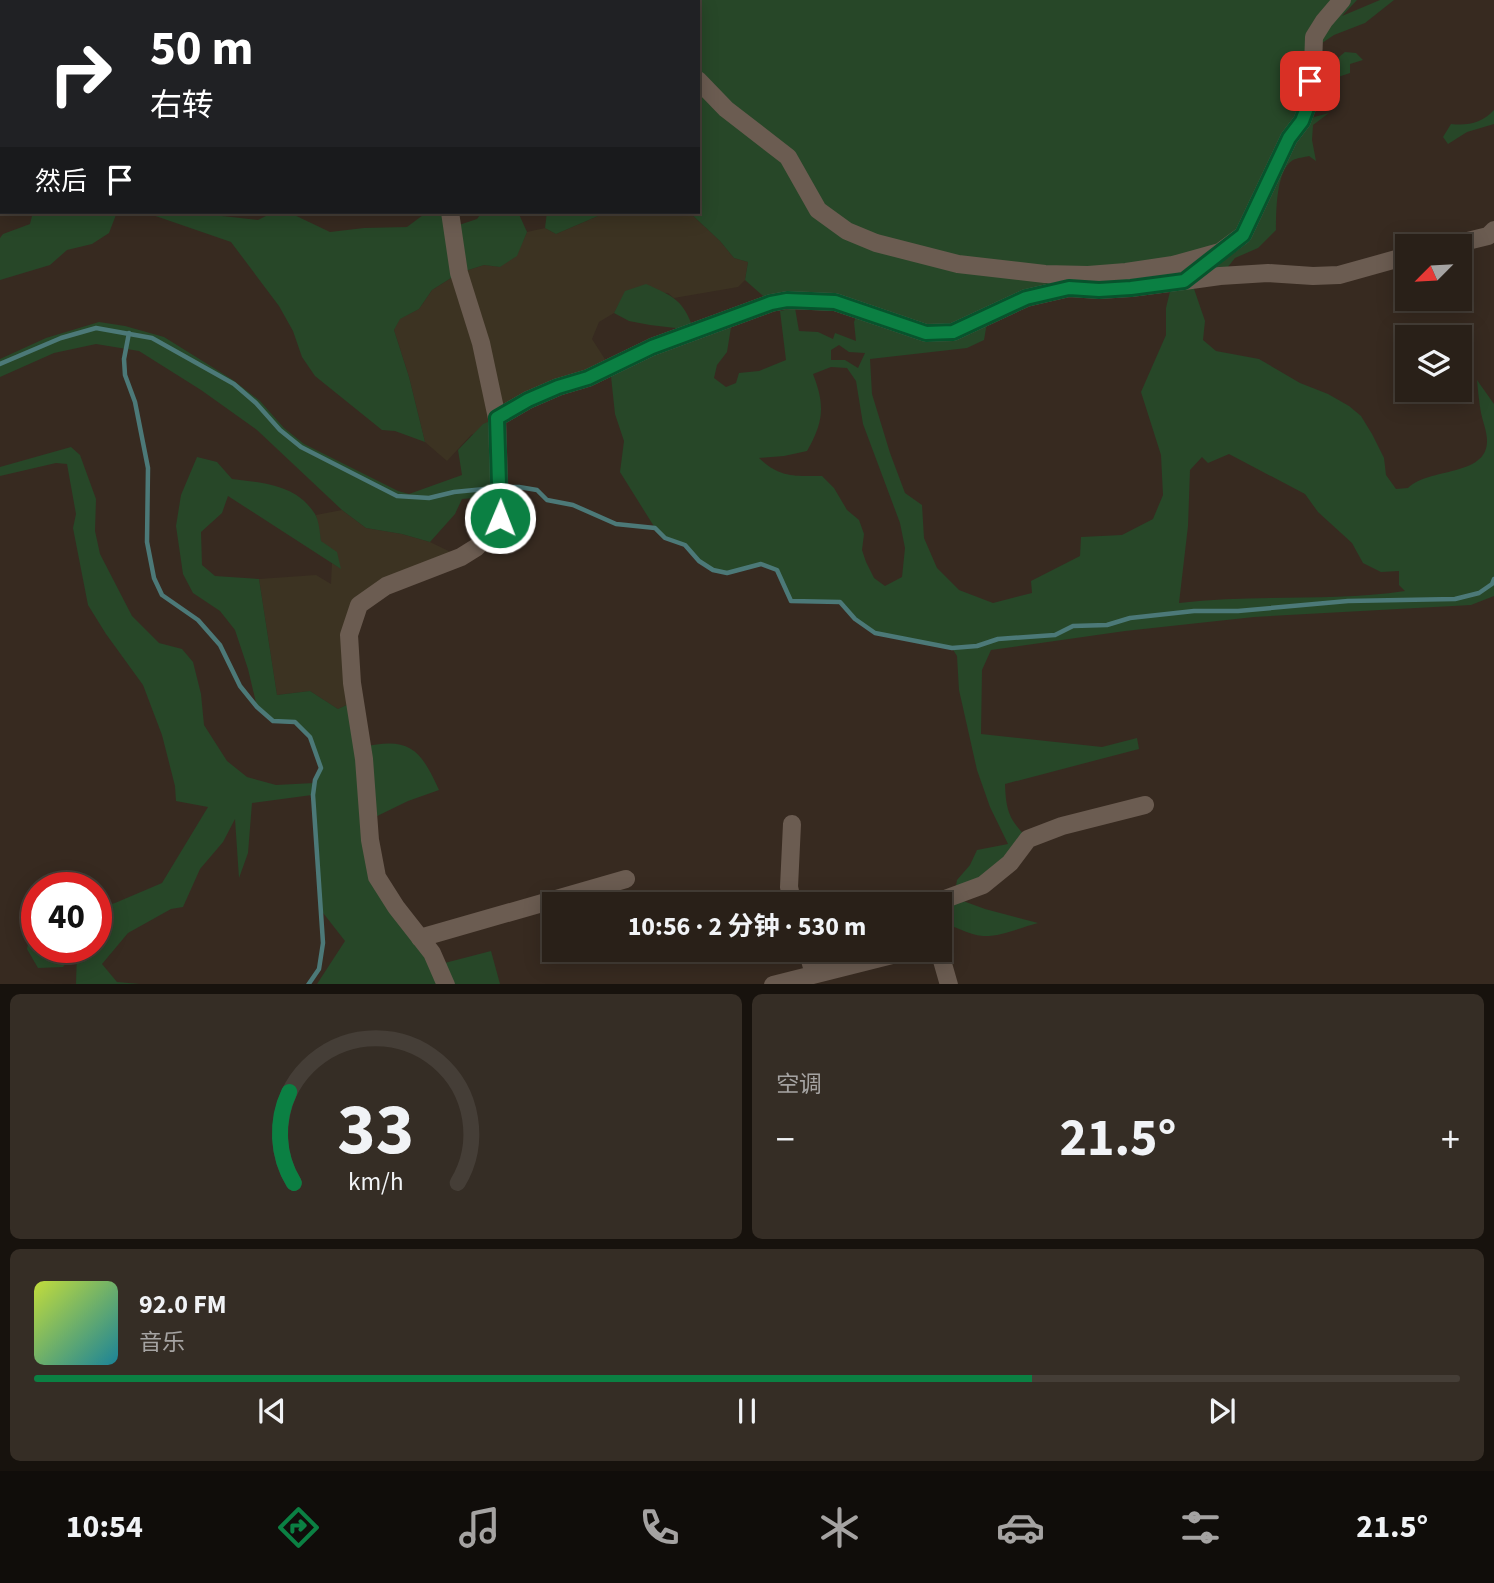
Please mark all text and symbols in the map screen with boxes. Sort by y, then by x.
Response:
text: 50 m [150,14,254,84]
icon: right [35,28,126,119]
pin [1280,51,1340,111]
icon: arrive [1291,62,1329,100]
text: 右转 [150,83,214,129]
icon: arrive [101,161,139,199]
text: 然后 [35,163,87,200]
north arrow [1395,234,1472,312]
map controls [1395,234,1472,402]
button: layers [1395,325,1472,402]
position arrow [463,481,537,555]
speed limit sign: 40 [21,872,112,963]
text: 10:56 · 2 分钟 · 530 m [628,908,866,945]
text: 空调 [776,1068,822,1101]
text: 33 [338,1078,414,1182]
text: 21.5° [1060,1102,1176,1176]
text: − [776,1113,795,1167]
text: + [1441,1113,1460,1167]
text: km/h [348,1163,404,1199]
text: 92.0 FM [139,1286,227,1323]
text: 音乐 [139,1326,185,1359]
icon: previous [253,1392,291,1430]
icon: pause [728,1392,766,1430]
icon: next [1203,1392,1241,1430]
icon: directions [274,1503,323,1552]
icon: music [455,1503,504,1552]
icon: phone [635,1503,684,1552]
icon: climate [815,1503,864,1552]
icon: car [996,1503,1045,1552]
icon: filters [1176,1503,1225,1552]
text: 10:54 [66,1504,143,1550]
text: 21.5° [1356,1504,1428,1550]

